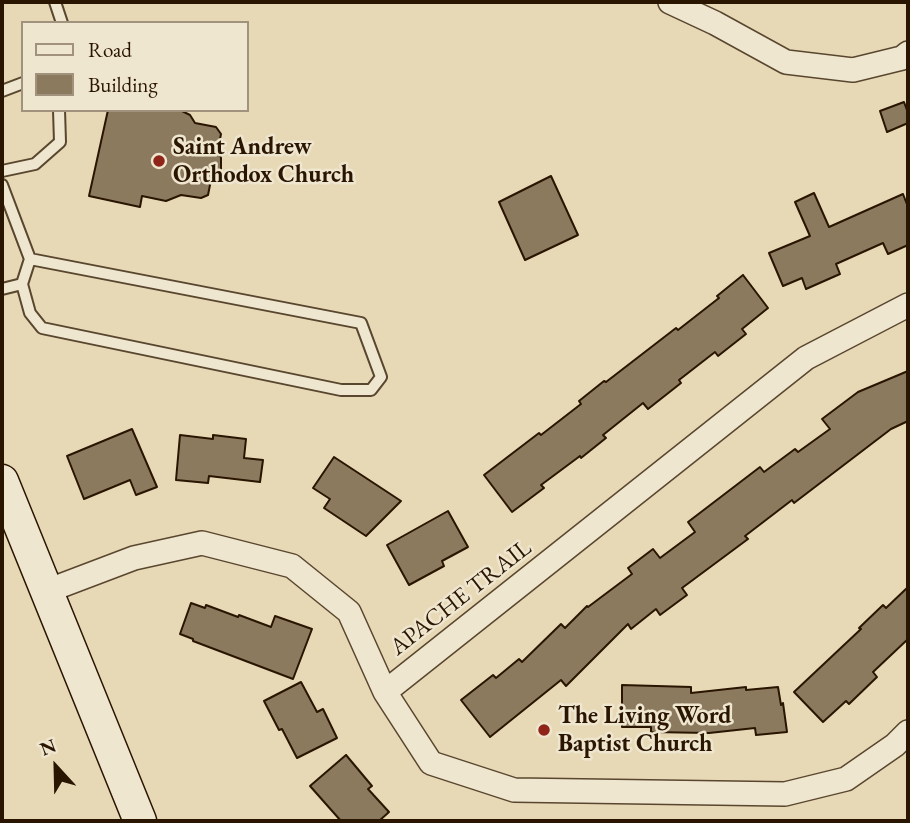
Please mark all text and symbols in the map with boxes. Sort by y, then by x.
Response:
legend [21,21,248,112]
text: Road [88,36,132,63]
text: Building [88,71,158,98]
place label: Saint Andrew Orthodox Church [173,133,354,189]
marker: Saint Andrew Orthodox Church [151,153,167,169]
street label: APACHE TRAIL [385,534,537,662]
place label: The Living Word Baptist Church [558,702,732,758]
marker: The Living Word Baptist Church [536,722,552,738]
north arrow [21,732,91,802]
text: N [36,733,60,762]

